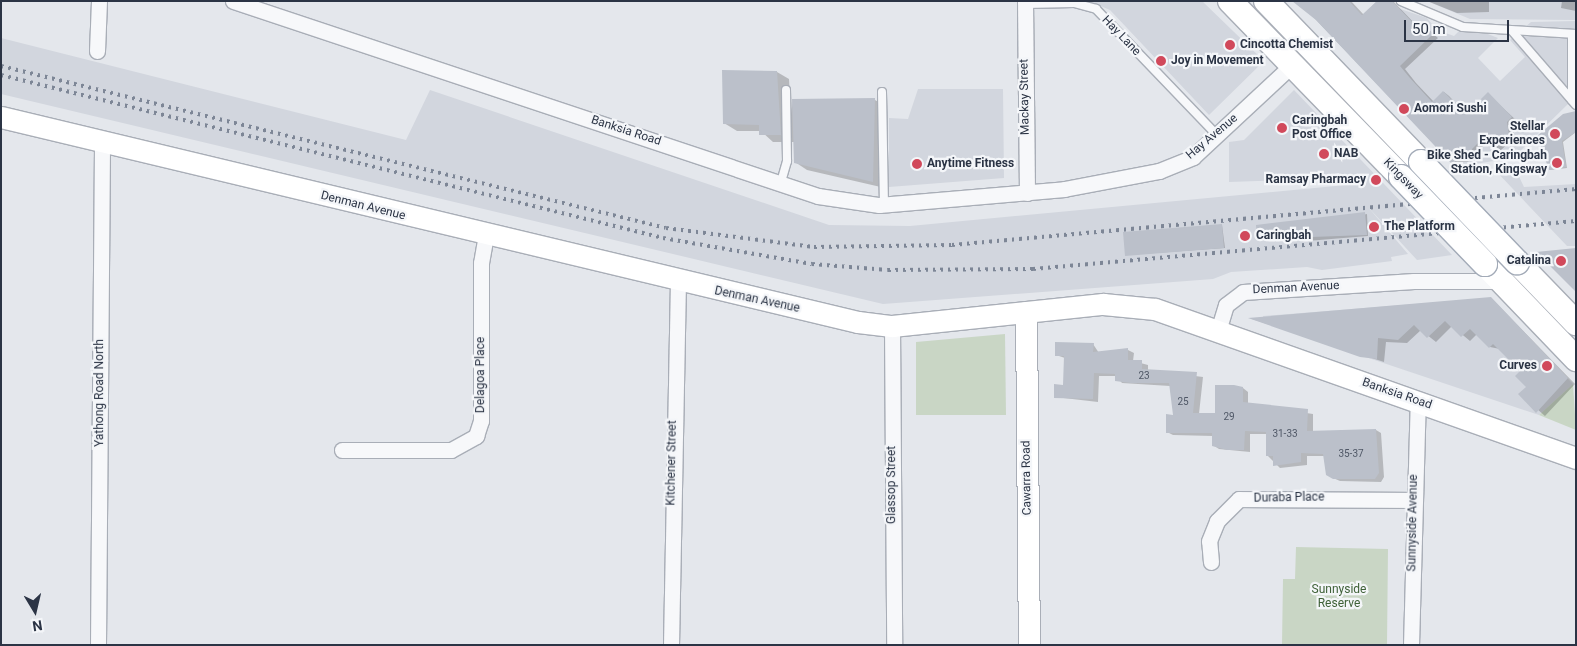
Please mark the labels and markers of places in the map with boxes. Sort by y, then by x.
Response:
place label: Cincotta Chemist [1240,38,1333,52]
marker: Cincotta Chemist [1224,39,1236,51]
place label: Joy in Movement [1171,54,1264,68]
marker: Joy in Movement [1155,55,1167,67]
place label: Aomori Sushi [1414,102,1487,116]
marker: Aomori Sushi [1398,103,1410,115]
place label: Caringbah Post Office [1292,114,1352,142]
place label: Stellar Experiences [1479,120,1545,148]
marker: Caringbah Post Office [1276,122,1288,134]
marker: Stellar Experiences [1549,128,1561,140]
place label: NAB [1334,147,1358,161]
marker: NAB [1318,148,1330,160]
place label: Bike Shed - Caringbah Station, Kingsway [1427,149,1547,177]
place label: Anytime Fitness [927,157,1014,171]
marker: Bike Shed - Caringbah Station, Kingsway [1551,157,1563,169]
marker: Anytime Fitness [911,158,923,170]
place label: Ramsay Pharmacy [1266,173,1366,187]
marker: Ramsay Pharmacy [1370,174,1382,186]
place label: The Platform [1384,220,1455,234]
marker: The Platform [1368,221,1380,233]
marker: Caringbah [1238,229,1252,243]
place label: Caringbah [1256,229,1311,243]
place label: Catalina [1507,254,1551,268]
marker: Catalina [1555,255,1567,267]
place label: Curves [1499,359,1537,373]
marker: Curves [1541,360,1553,372]

